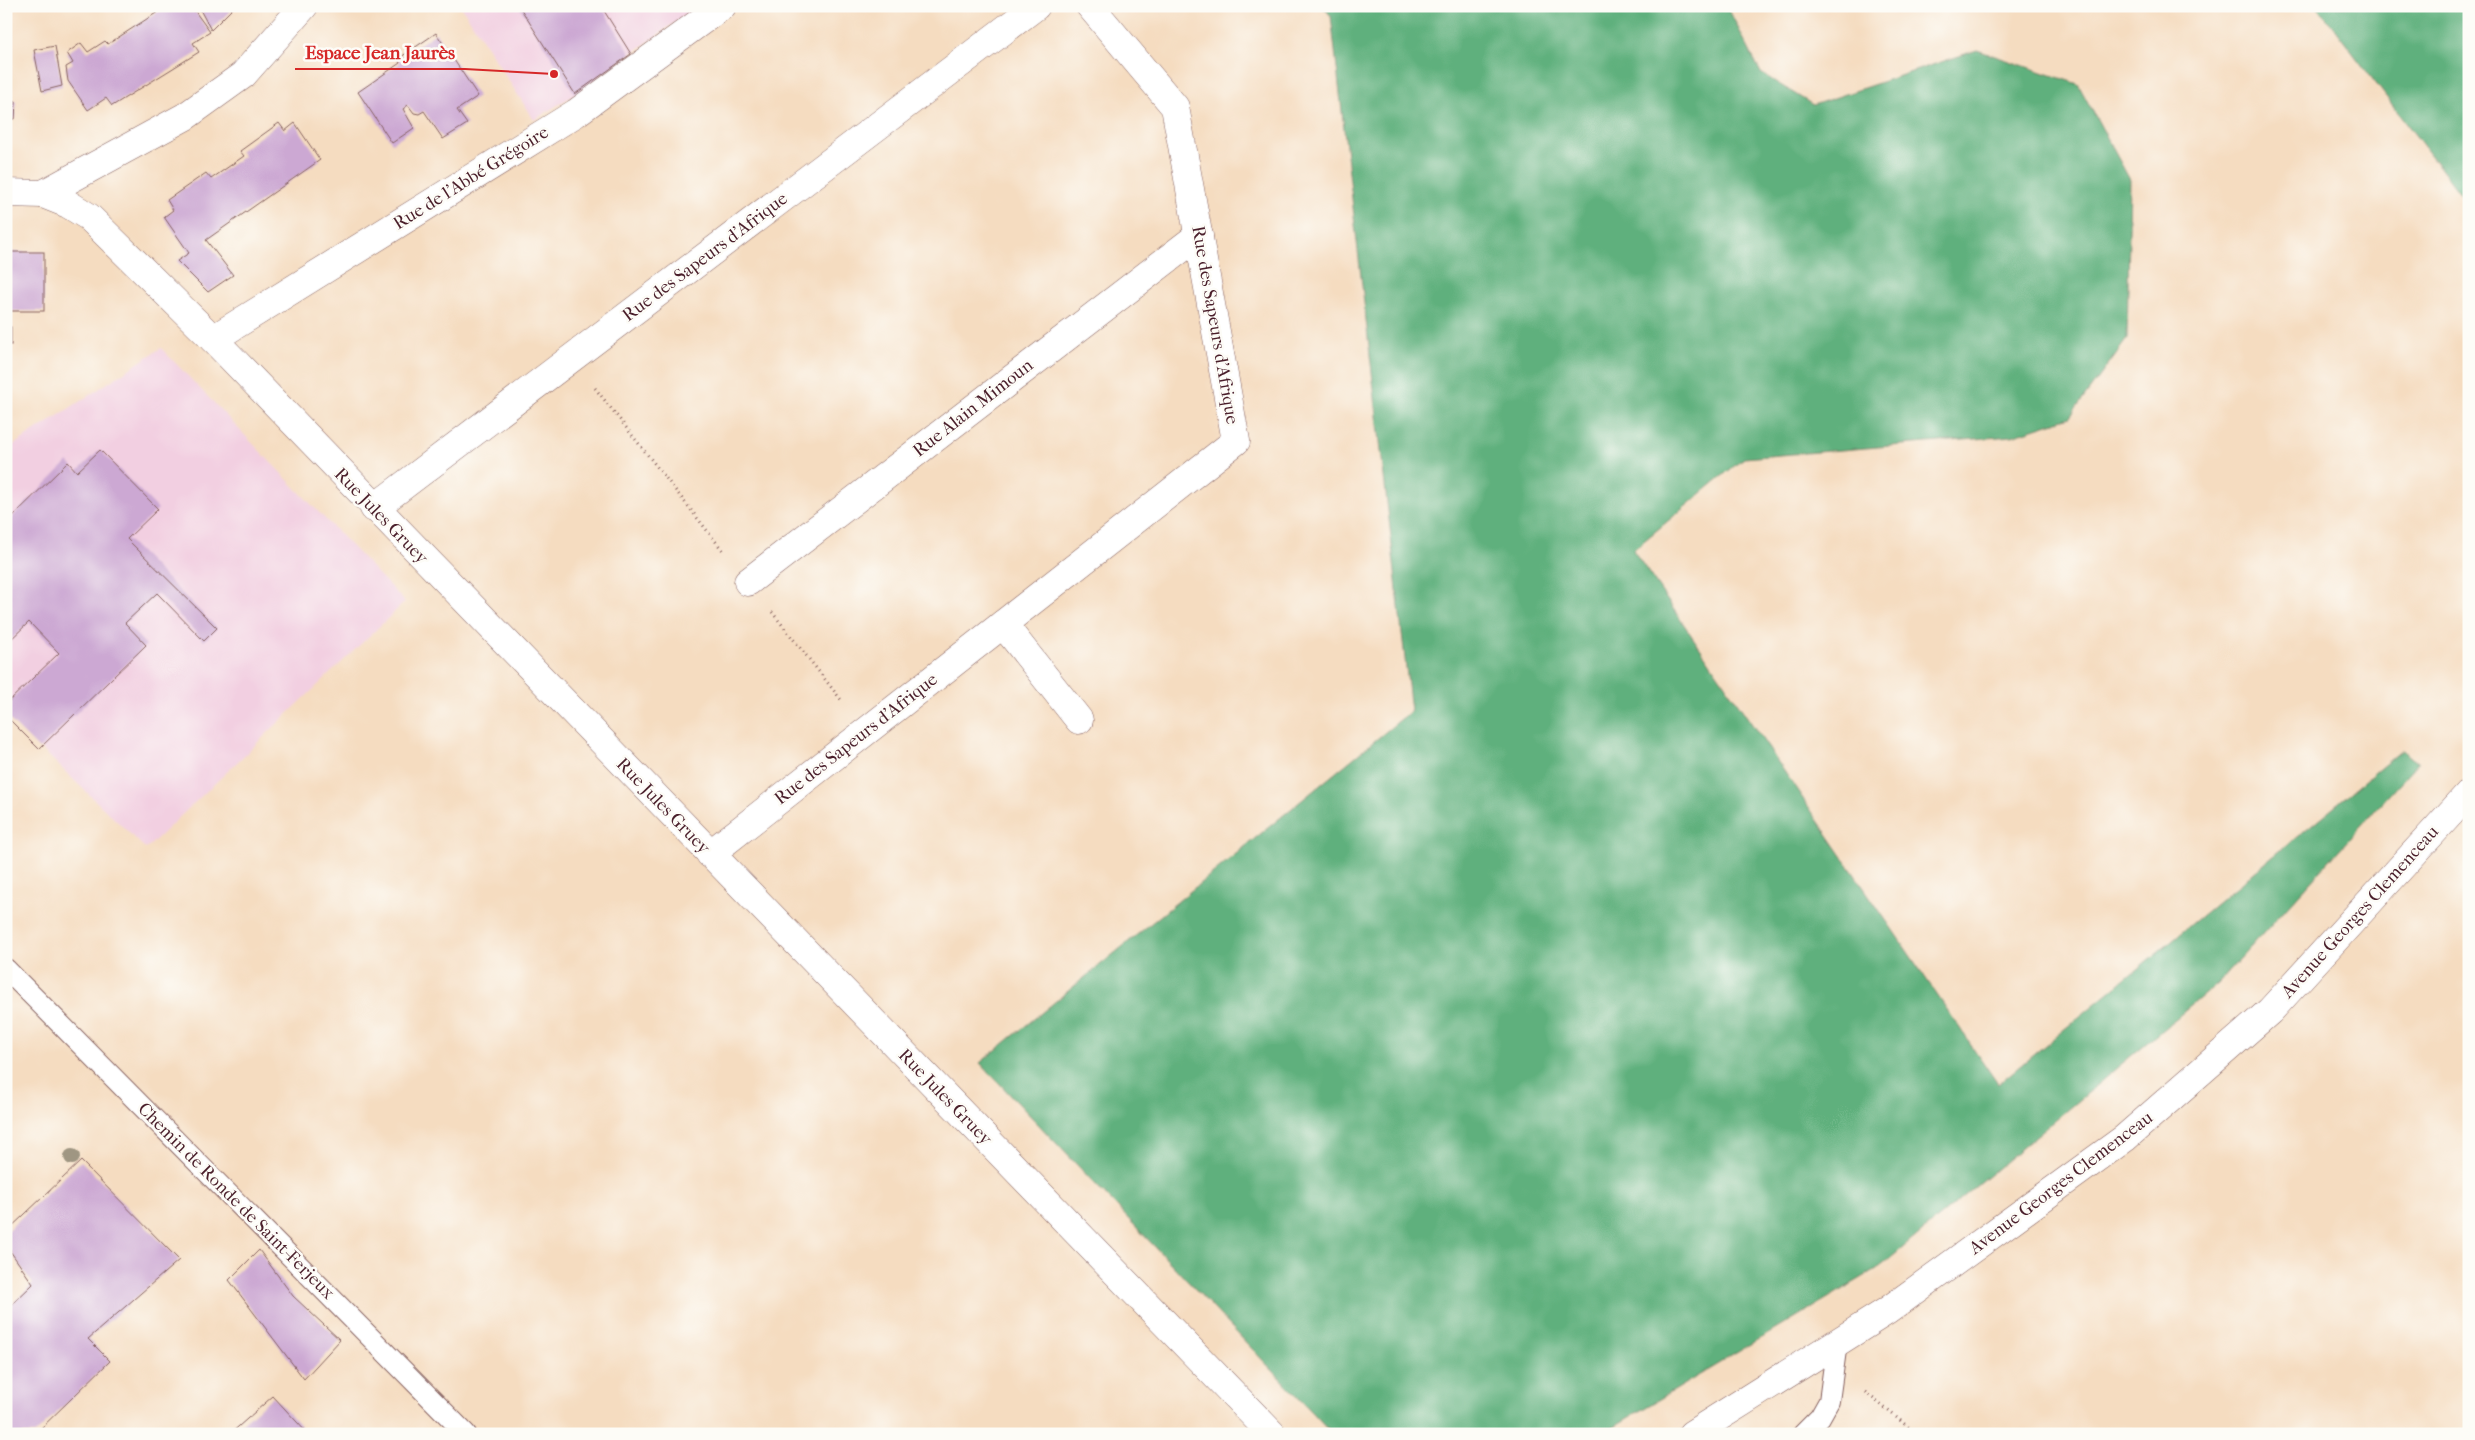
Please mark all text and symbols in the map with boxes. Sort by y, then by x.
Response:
callout: Espace Jean Jaurès [295,35,465,69]
text: Espace Jean Jaurès [305,42,455,64]
street label: Rue de l'Abbé Grégoire [390,122,553,234]
street label: Rue des Sapeurs d'Afrique [618,188,792,326]
street label: Rue des Sapeurs d'Afrique [1187,224,1243,426]
street label: Rue Alain Mimoun [909,354,1038,461]
street label: Rue Jules Gruey [330,464,433,569]
street label: Rue des Sapeurs d'Afrique [770,669,942,809]
street label: Rue Jules Gruey [612,754,715,859]
street label: Avenue Georges Clemenceau [2276,822,2443,1003]
street label: Rue Jules Gruey [894,1045,997,1150]
street label: Chemin de Ronde de Saint-Ferjeux [133,1098,339,1304]
street label: Avenue Georges Clemenceau [1964,1107,2157,1260]

